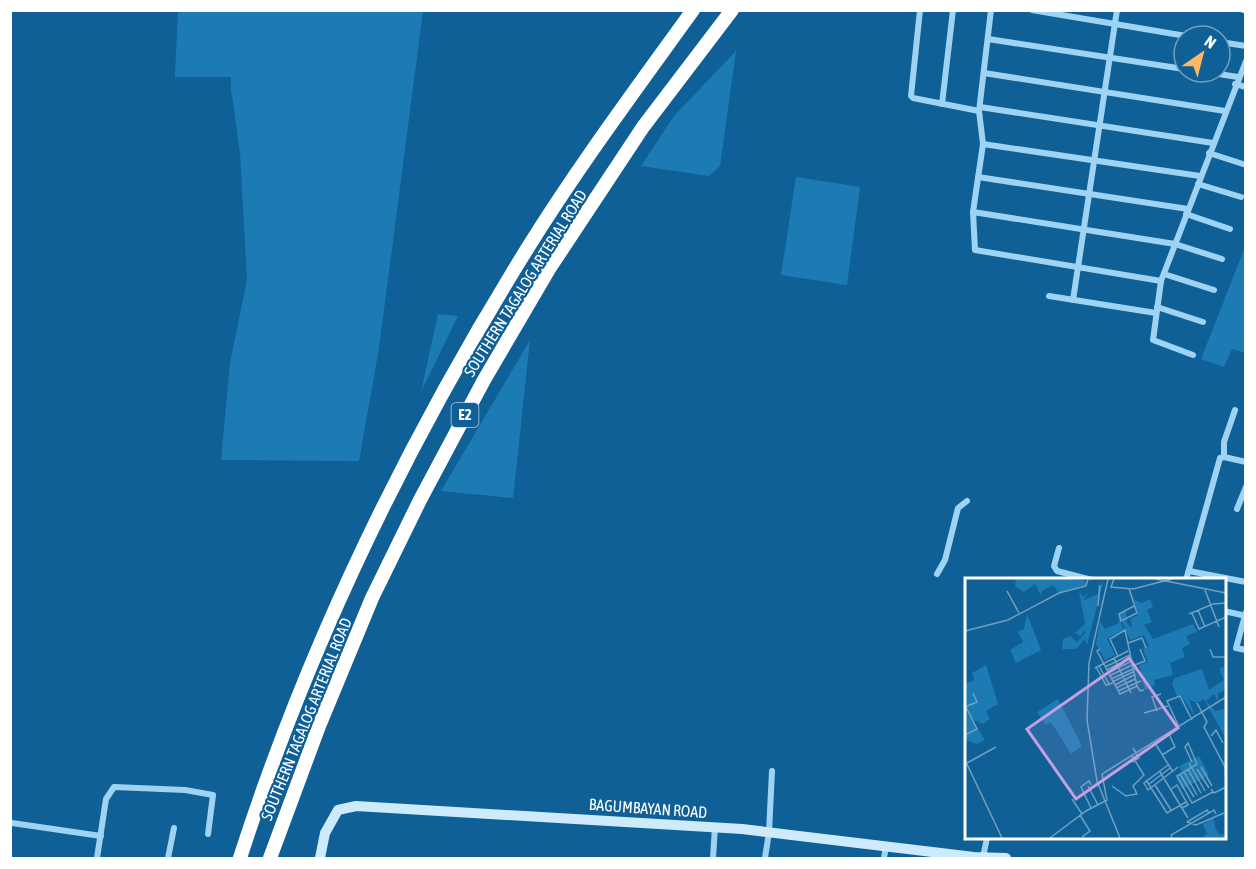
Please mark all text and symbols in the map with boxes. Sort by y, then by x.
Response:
north arrow [1172,24,1232,84]
text: N [1202,32,1220,52]
street label: SOUTHERN TAGALOG ARTERIAL ROAD [460,186,590,380]
road number: E2 [452,403,478,427]
inset map [965,578,1226,839]
street label: SOUTHERN TAGALOG ARTERIAL ROAD [257,615,355,823]
street label: BAGUMBAYAN ROAD [588,795,708,821]

